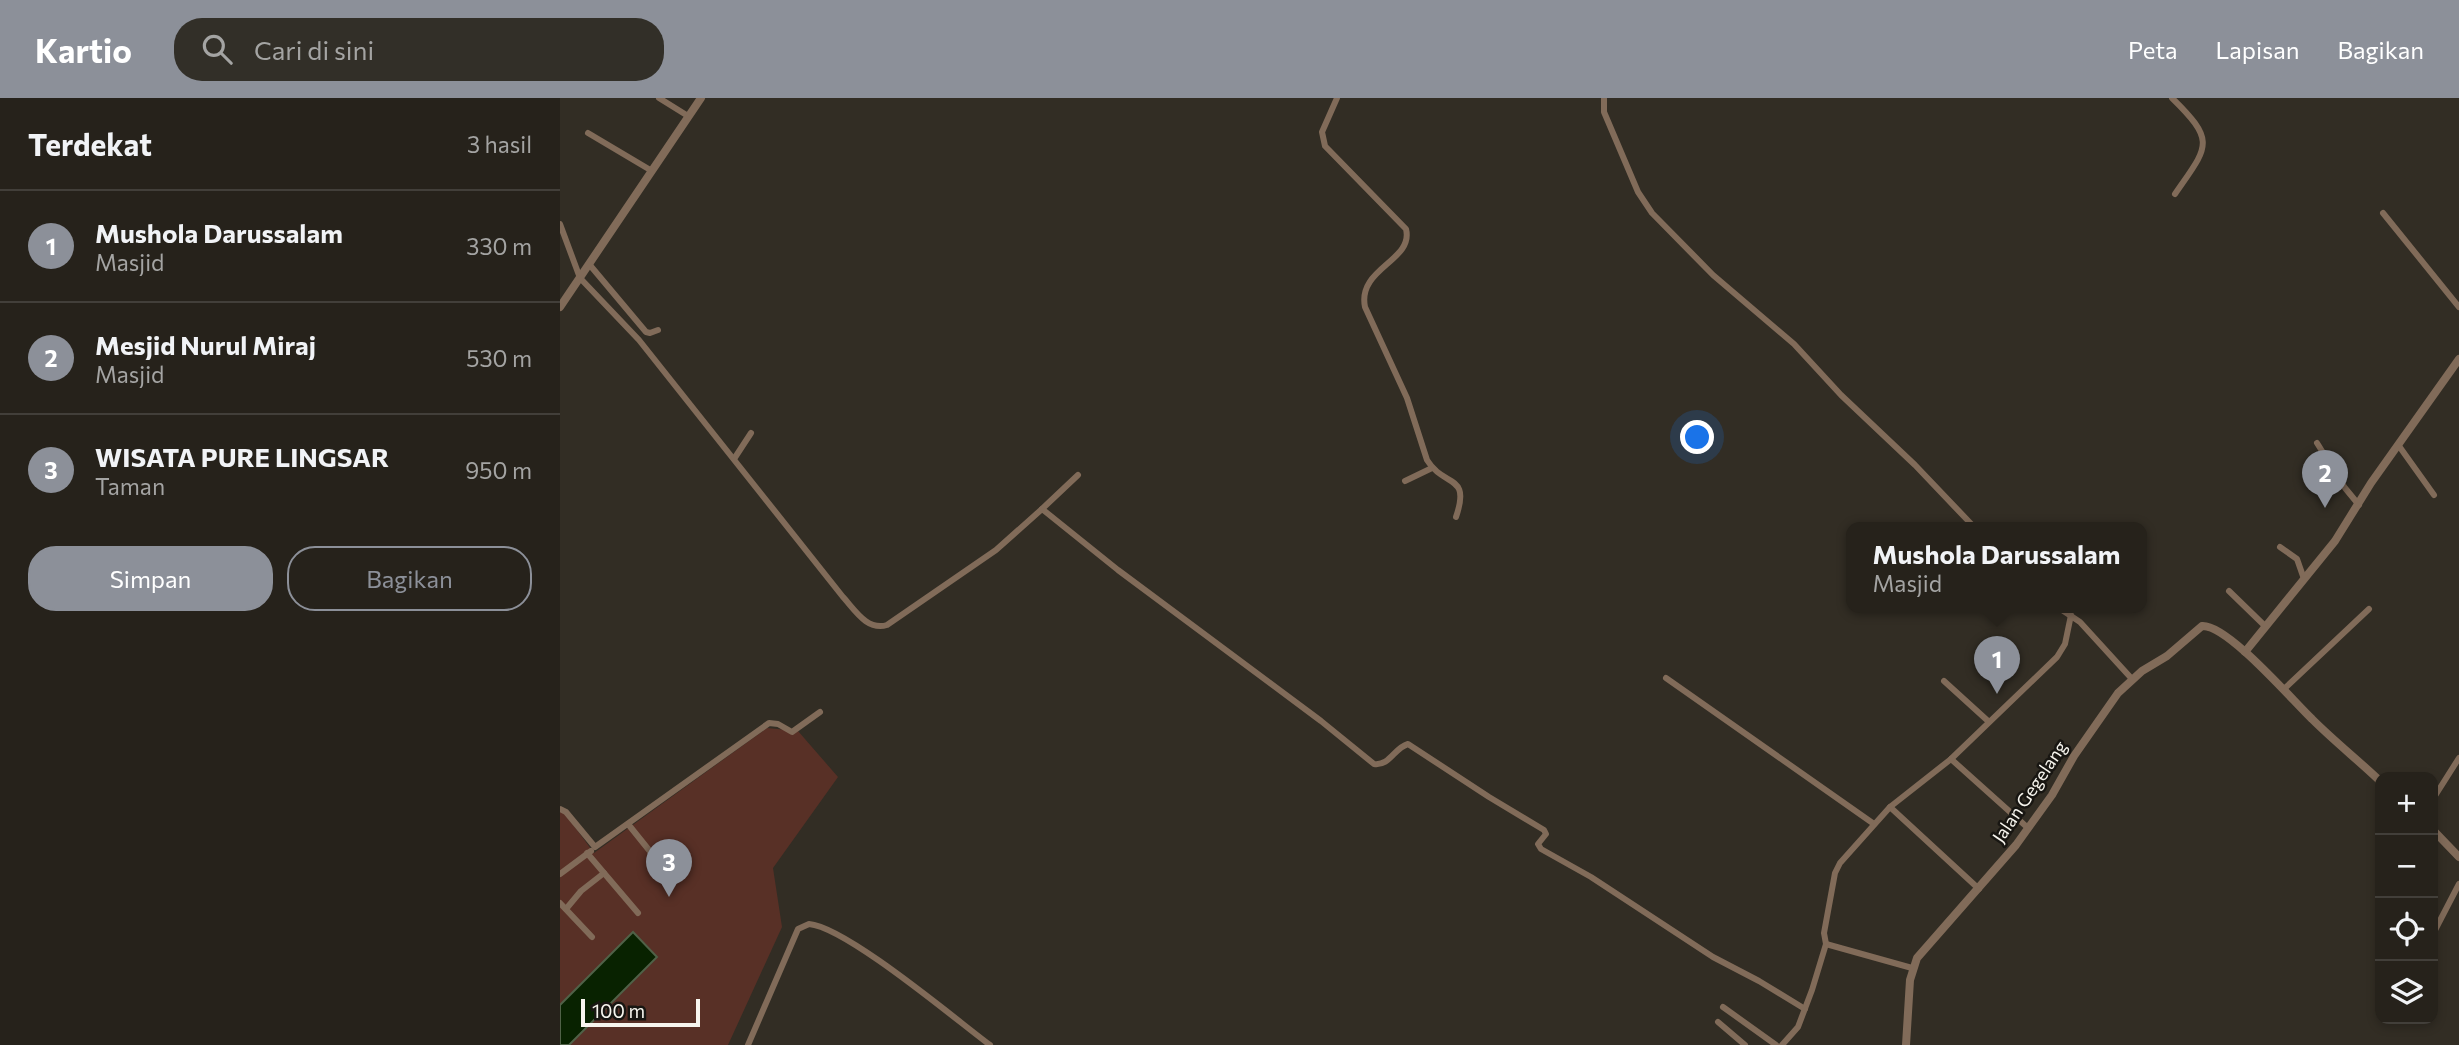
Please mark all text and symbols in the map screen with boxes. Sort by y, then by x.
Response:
search box [174,18,664,81]
text: Kartio [35,29,132,70]
icon: search [198,30,236,68]
text: Cari di sini [254,34,374,65]
text: Peta [2128,35,2178,64]
text: Lapisan [2216,35,2299,64]
text: Bagikan [2337,35,2424,64]
text: Terdekat [28,125,152,162]
text: 3 hasil [467,130,532,158]
text: Mushola Darussalam [95,217,343,248]
text: 1 [46,232,56,260]
text: 330 m [466,232,532,260]
text: Masjid [95,248,164,276]
text: Mesjid Nurul Miraj [95,329,316,360]
text: 2 [44,344,58,372]
text: 530 m [466,344,532,372]
text: Masjid [95,360,164,388]
your location [1680,420,1714,454]
text: WISATA PURE LINGSAR [95,441,389,472]
pin: 2 [2302,450,2348,508]
text: 3 [44,456,58,484]
text: 950 m [465,456,532,484]
text: Taman [95,472,165,500]
popup [1846,522,2147,613]
text: Mushola Darussalam [1873,538,2120,569]
button: Simpan [28,546,273,611]
button: Bagikan [287,546,532,611]
text: Masjid [1873,569,1942,597]
pin: 1 [1974,636,2020,694]
street label: Jalan Gegelang [1987,736,2071,847]
map controls [2375,772,2438,1024]
button: + [2375,772,2438,835]
button: − [2375,835,2438,898]
pin: 3 [646,839,692,897]
button: locate [2375,898,2438,961]
button: layers [2375,961,2438,1024]
scale bar [581,996,700,1028]
text: 100 m [592,999,645,1022]

